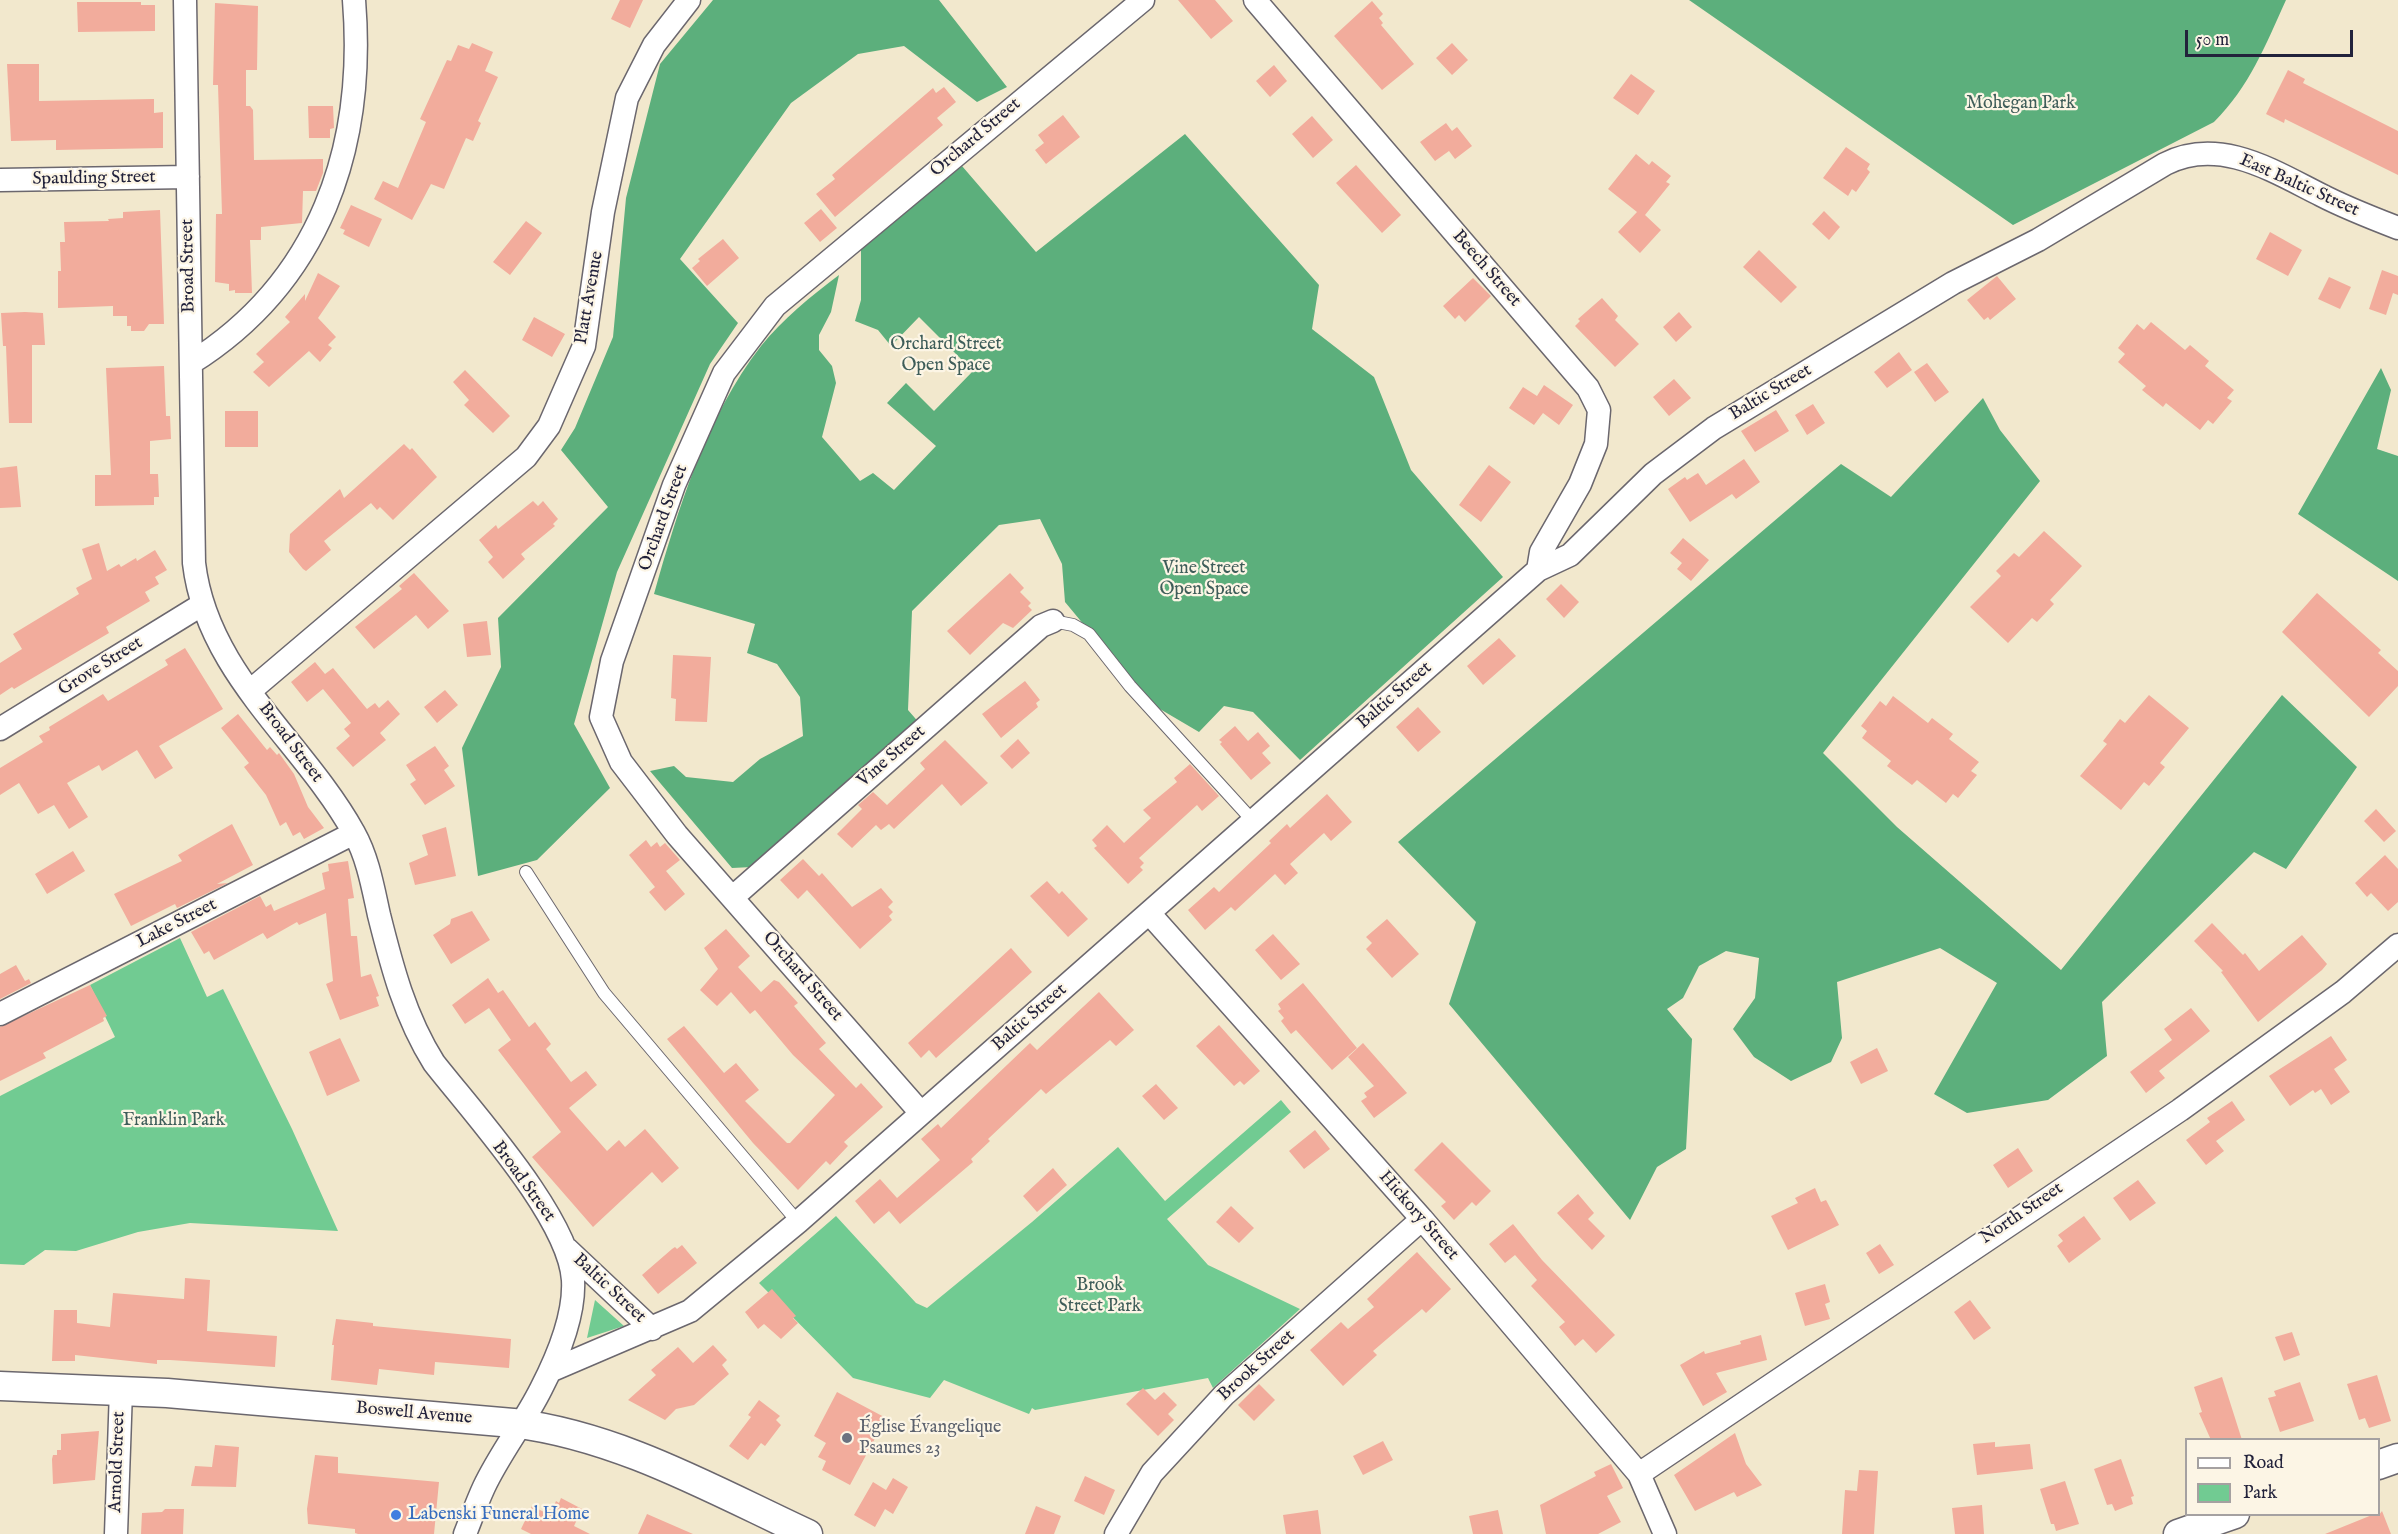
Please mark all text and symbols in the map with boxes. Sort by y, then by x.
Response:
scale bar [2188,18,2356,56]
text: 50 m [2196,29,2229,52]
park label: Mohegan Park [1966,93,2076,115]
street label: Orchard Street [926,94,1026,182]
street label: East Baltic Street [2236,150,2362,222]
street label: Spaulding Street [32,167,156,191]
street label: Broad Street [177,219,201,313]
street label: Beech Street [1447,226,1525,312]
street label: Platt Avenue [571,250,609,346]
park label: Orchard Street Open Space [890,334,1002,376]
street label: Baltic Street [1726,360,1816,426]
street label: Orchard Street [635,462,693,574]
park label: Vine Street Open Space [1159,558,1249,600]
street label: Grove Street [55,633,147,701]
street label: Baltic Street [1353,658,1437,734]
street label: Broad Street [253,699,327,787]
street label: Vine Street [854,722,930,792]
street label: Lake Street [133,895,221,953]
street label: Orchard Street [757,928,847,1026]
street label: Baltic Street [988,980,1072,1056]
park label: Franklin Park [123,1110,225,1132]
street label: Broad Street [487,1138,559,1226]
street label: Hickory Street [1373,1167,1463,1265]
street label: North Street [1976,1178,2068,1250]
street label: Baltic Street [568,1250,650,1328]
park label: Brook Street Park [1059,1275,1141,1318]
street label: Brook Street [1214,1326,1300,1406]
street label: Boswell Avenue [355,1398,473,1430]
street label: Arnold Street [105,1411,131,1513]
place label: Église Évangelique Psaumes 23 [859,1417,1001,1460]
marker: Église Évangelique Psaumes 23 [840,1431,854,1445]
legend [2185,1438,2380,1516]
text: Road [2243,1452,2284,1475]
text: Park [2243,1482,2277,1505]
place label: Labenski Funeral Home [408,1504,589,1526]
marker: Labenski Funeral Home [389,1508,403,1522]

